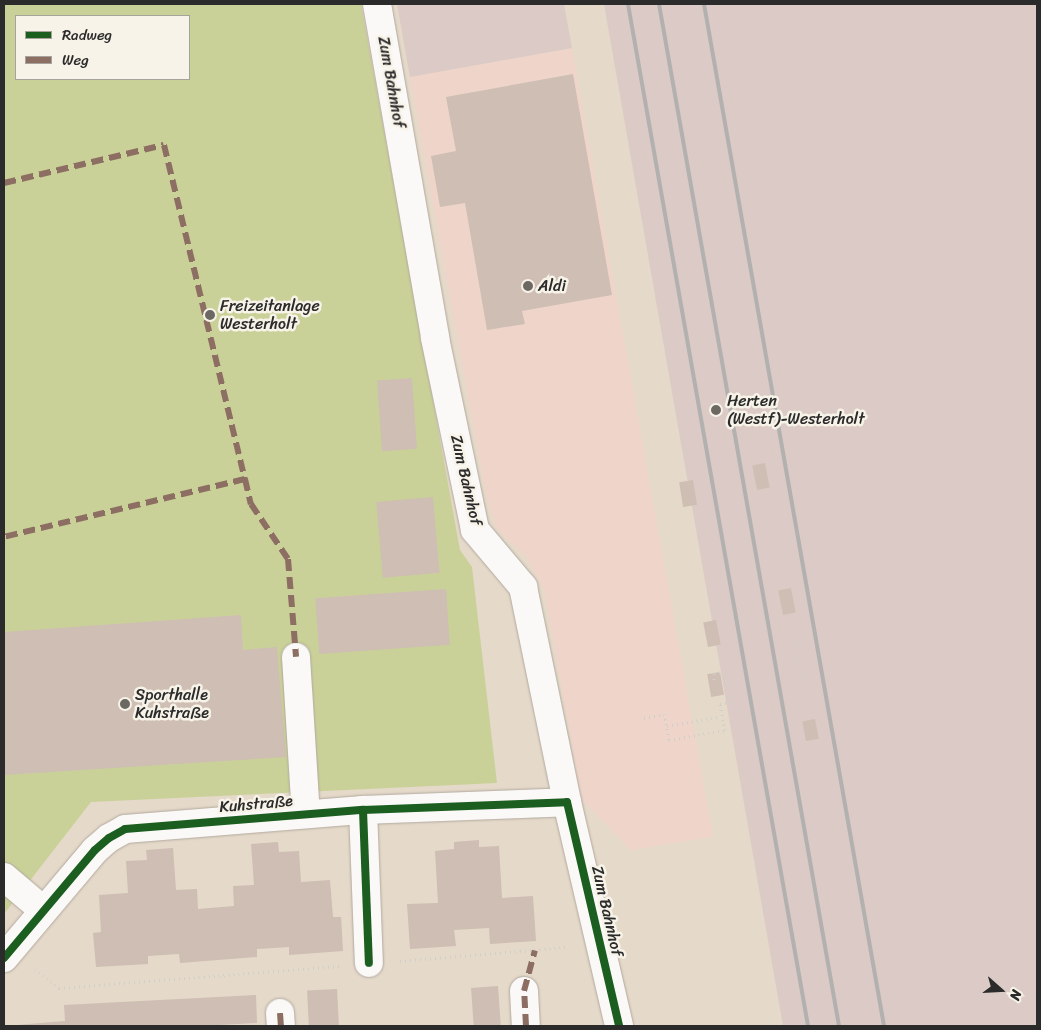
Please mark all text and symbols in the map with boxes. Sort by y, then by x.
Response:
legend [15,15,190,80]
text: Radweg [62,22,112,48]
street label: Zum Bahnhof [374,35,408,129]
text: Weg [62,47,89,73]
place label: Aldi [538,276,566,296]
marker: Aldi [522,280,534,292]
place label: Freizeitanlage Westerholt [220,296,320,334]
marker: Freizeitanlage Westerholt [204,309,216,321]
place label: Herten (Westf)-Westerholt [727,391,865,429]
marker: Herten (Westf)-Westerholt [709,403,723,417]
street label: Zum Bahnhof [446,433,486,527]
place label: Sporthalle Kuhstraße [135,685,209,723]
marker: Sporthalle Kuhstraße [119,698,131,710]
street label: Kuhstraße [218,791,294,817]
street label: Zum Bahnhof [587,864,627,958]
north arrow [976,965,1026,1015]
text: N [1002,986,1029,1004]

